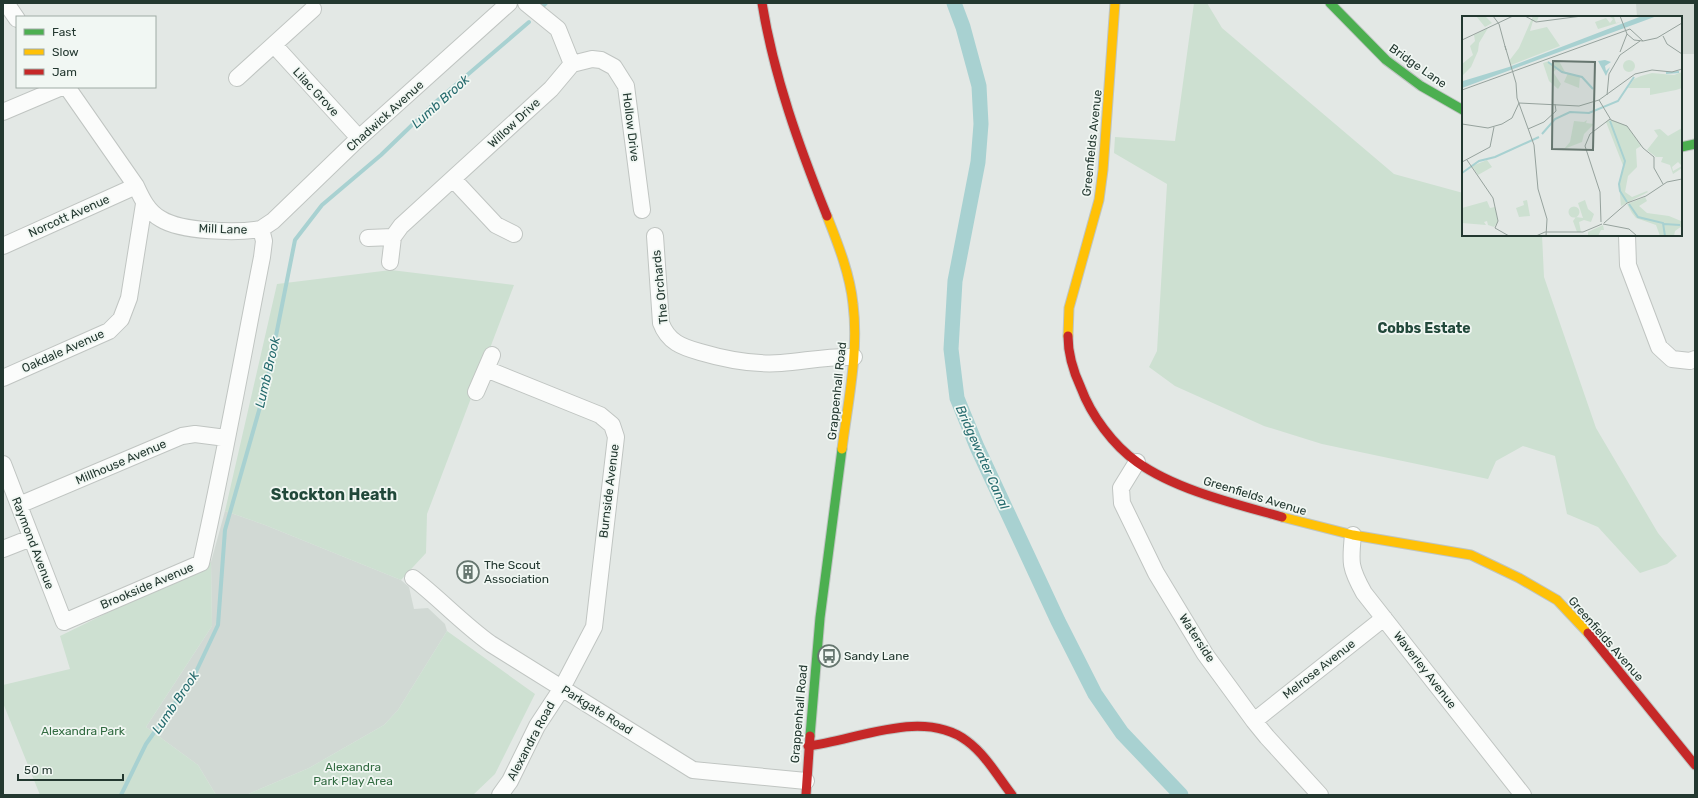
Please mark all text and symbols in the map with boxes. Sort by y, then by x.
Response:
legend [16,16,156,88]
inset map [1462,16,1682,236]
text: Fast [52,25,76,39]
street label: Bridge Lane [1387,41,1450,91]
text: Slow [52,45,79,59]
text: Jam [52,65,77,79]
street label: Lilac Grove [290,65,342,119]
water label: Lumb Brook [408,71,473,131]
street label: Chadwick Avenue [344,78,427,154]
street label: Greenfields Avenue [1079,89,1105,197]
street label: Hollow Drive [620,92,642,162]
street label: Willow Drive [485,95,543,151]
street label: Norcott Avenue [26,192,112,240]
street label: Mill Lane [198,221,248,237]
street label: The Orchards [649,249,671,325]
district label: Cobbs Estate [1377,320,1471,337]
street label: Oakdale Avenue [20,326,107,375]
water label: Lumb Brook [252,335,283,409]
street label: Grappenhall Road [825,341,849,441]
water label: Bridgewater Canal [952,403,1013,513]
street label: Millhouse Avenue [74,436,169,487]
street label: Burnside Avenue [596,443,622,539]
street label: Greenfields Avenue [1202,474,1309,518]
district label: Stockton Heath [271,485,397,504]
street label: Raymond Avenue [9,495,57,591]
place label: The Scout Association [484,558,549,586]
building icon: The Scout Association [455,559,481,585]
street label: Brookside Avenue [98,560,196,612]
street label: Greenfields Avenue [1565,594,1647,684]
street label: Waterside [1176,611,1218,665]
street label: Waverley Avenue [1391,629,1460,712]
street label: Melrose Avenue [1280,636,1358,702]
bus stop icon: Sandy Lane [816,643,842,669]
place label: Sandy Lane [844,649,909,663]
street label: Grappenhall Road [788,664,810,764]
water label: Lumb Brook [149,668,202,737]
street label: Parkgate Road [559,683,635,737]
street label: Alexandra Road [504,699,558,783]
park label: Alexandra Park [41,724,126,738]
scale bar [18,756,123,782]
park label: Alexandra Park Play Area [313,760,393,788]
text: 50 m [24,763,52,777]

